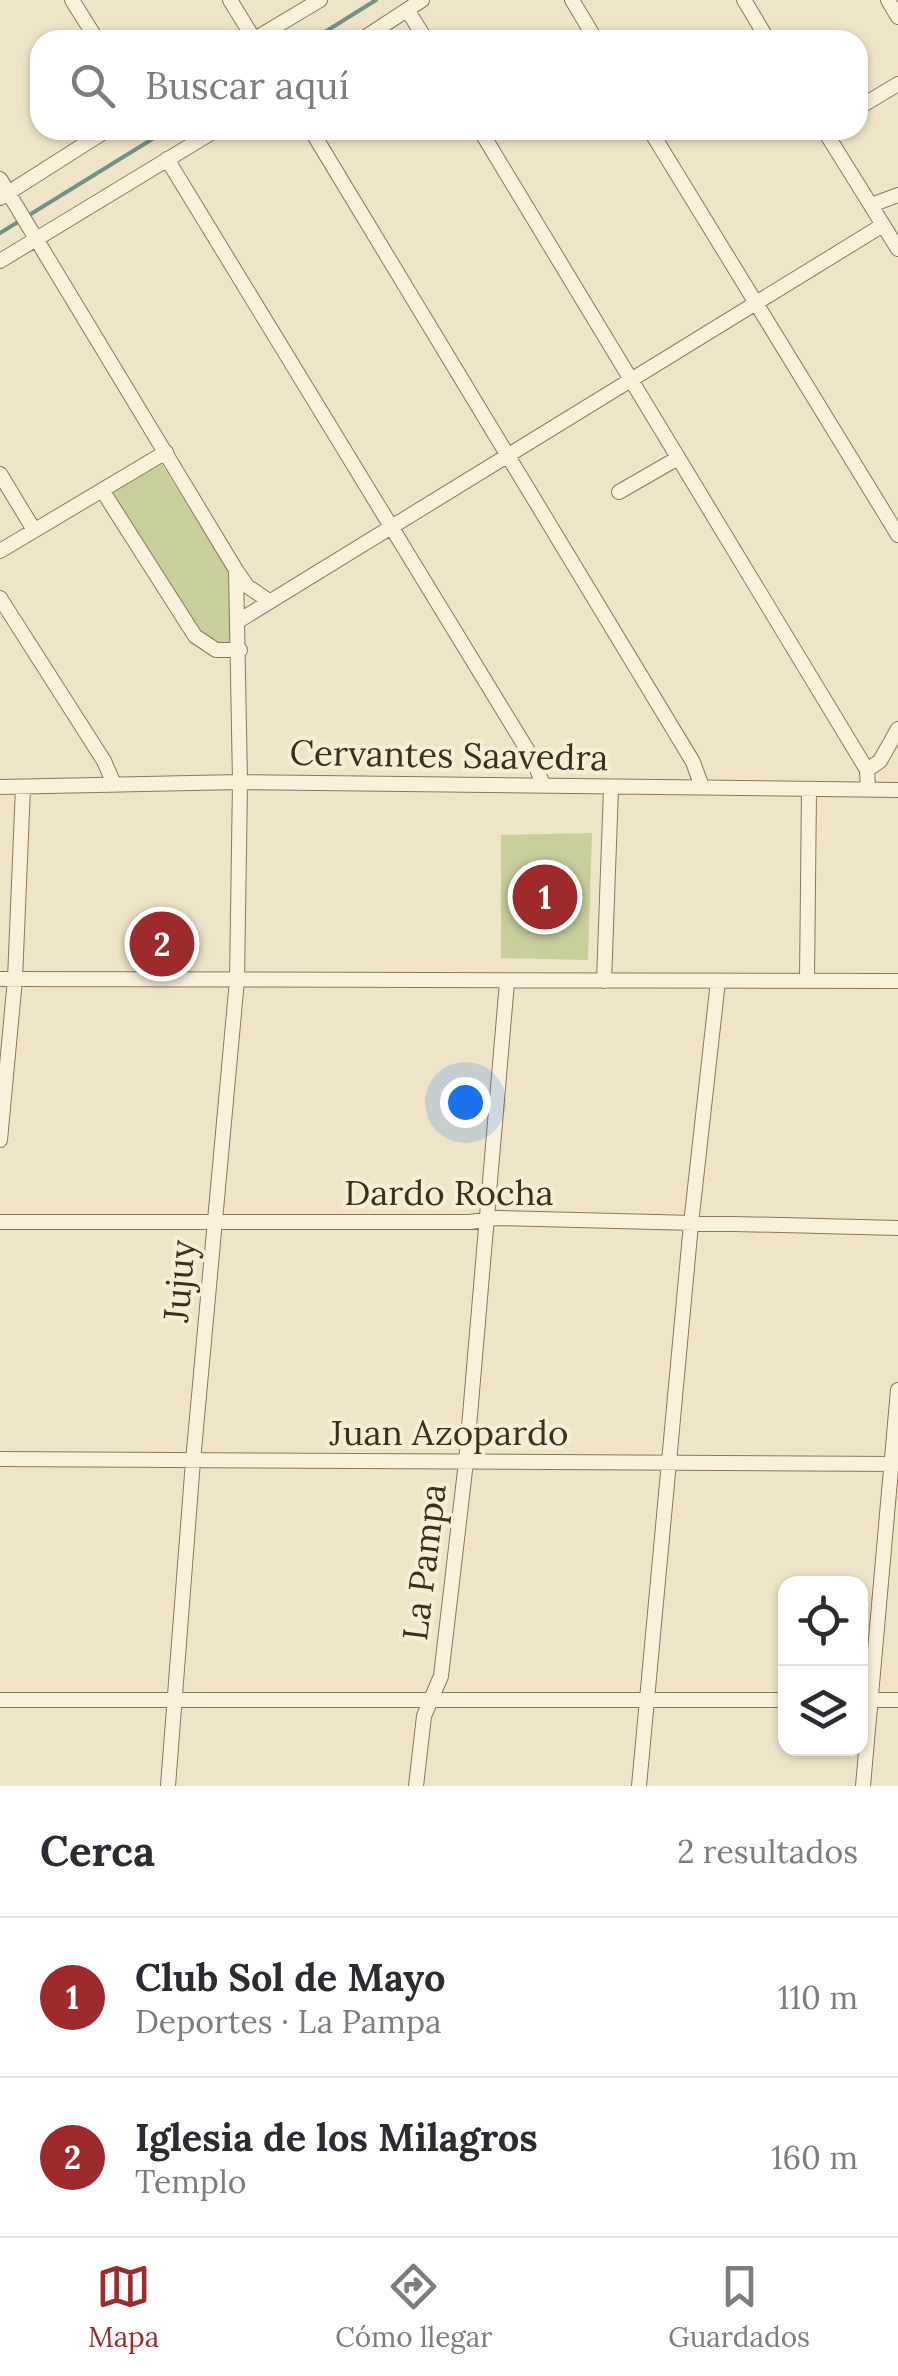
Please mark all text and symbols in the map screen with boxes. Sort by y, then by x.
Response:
search box [30,30,868,140]
icon: search [65,58,120,113]
text: Buscar aquí [145,61,349,109]
street label: Cervantes Saavedra [289,730,609,780]
pin: 1 [512,860,578,934]
pin: 2 [130,906,194,982]
your location [440,1077,491,1128]
street label: Dardo Rocha [344,1170,554,1215]
street label: Jujuy [153,1238,205,1325]
street label: Juan Azopardo [329,1410,568,1455]
street label: La Pampa [392,1481,456,1643]
map controls [778,1576,868,1756]
button: locate [778,1576,868,1666]
button: layers [778,1666,868,1756]
text: Cerca [40,1824,155,1878]
text: 2 resultados [677,1831,858,1872]
text: Club Sol de Mayo [135,1953,445,2001]
text: 1 [66,1977,79,2018]
text: 110 m [778,1977,858,2018]
text: Deportes · La Pampa [135,2001,442,2042]
text: Iglesia de los Milagros [135,2113,538,2161]
text: 2 [64,2137,81,2178]
text: 160 m [771,2137,858,2178]
text: Templo [135,2161,246,2202]
tab: Mapa [88,2259,159,2355]
tab: Cómo llegar [335,2259,492,2355]
tab: Guardados [668,2259,810,2355]

